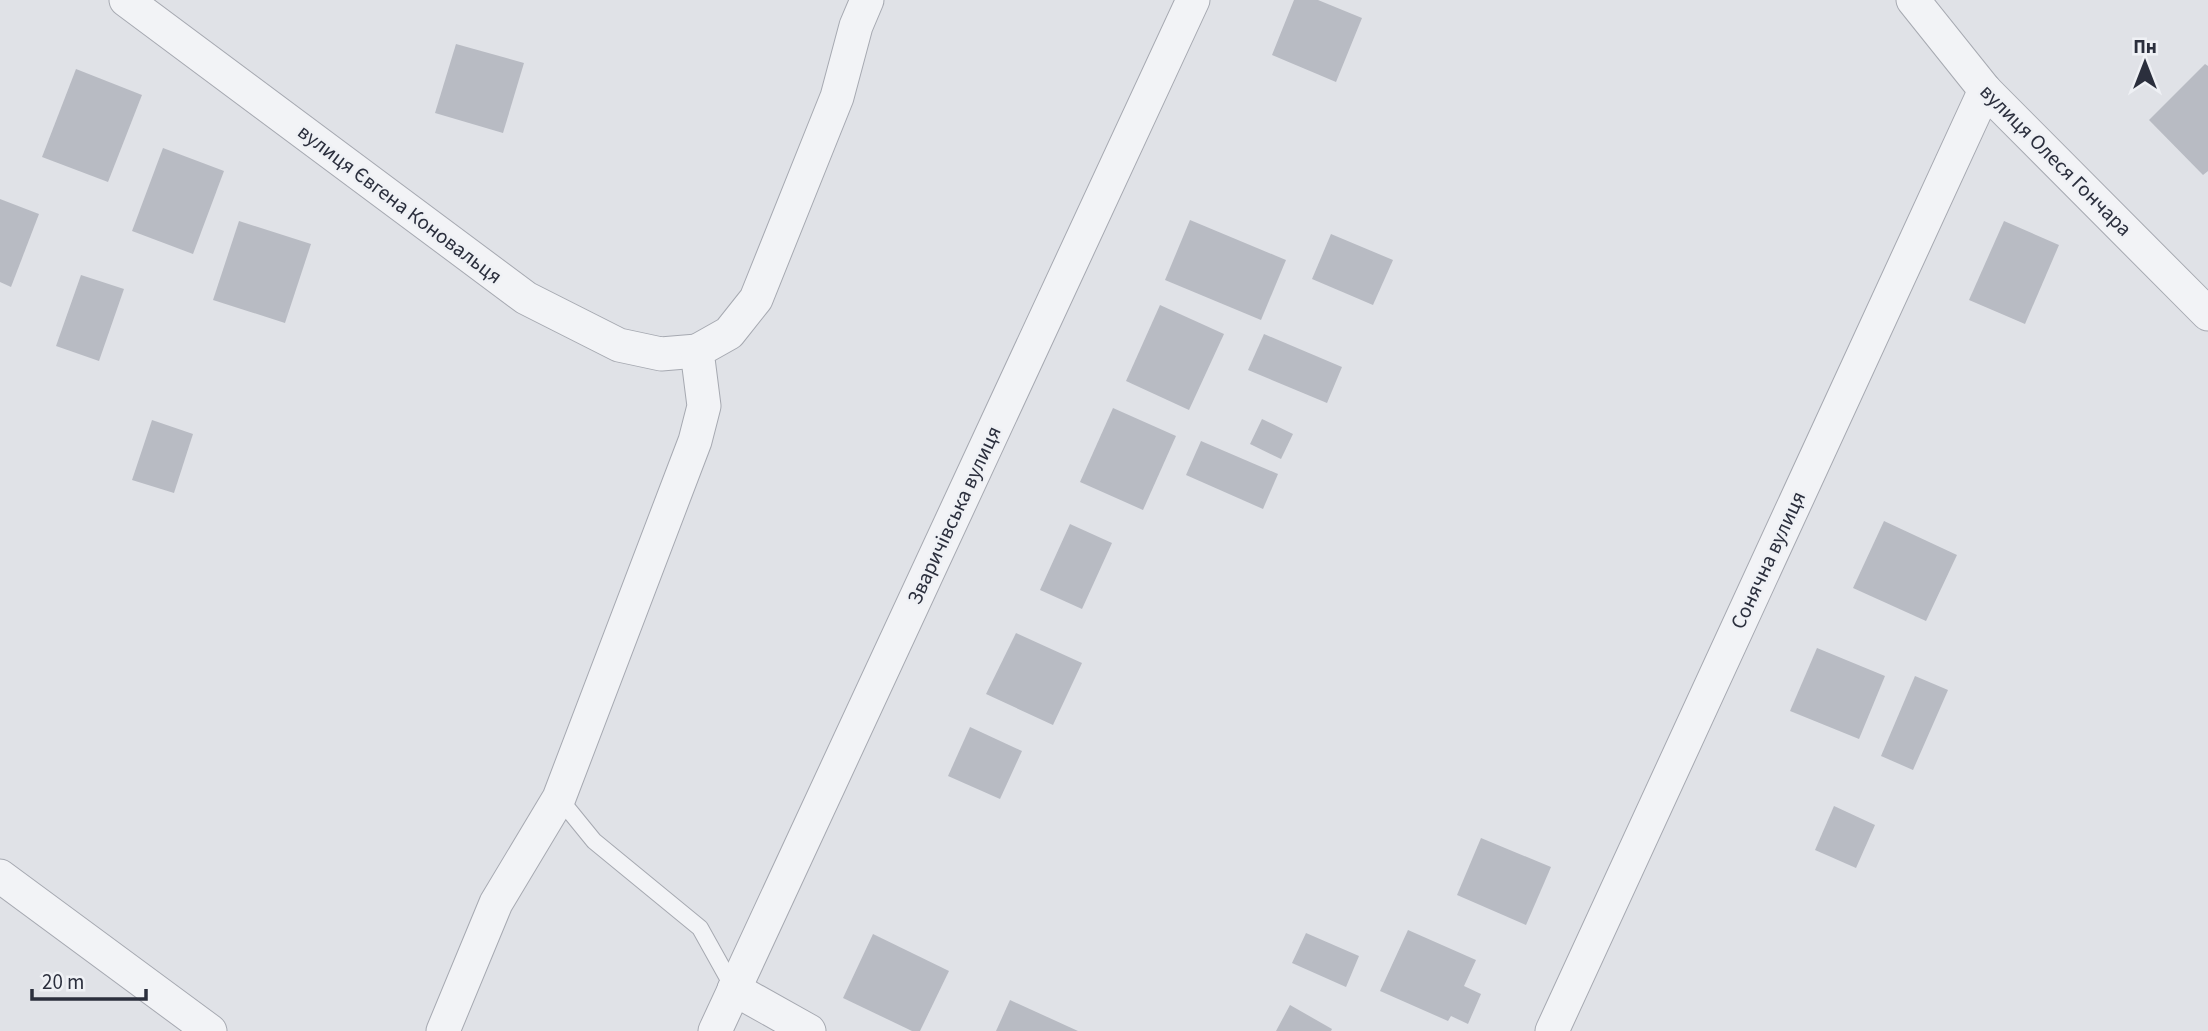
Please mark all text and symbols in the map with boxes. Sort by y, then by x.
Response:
north arrow [2110,28,2180,98]
text: Пн [2133,34,2157,61]
street label: вулиця Олеся Гончара [1973,77,2139,243]
street label: вулиця Євгена Коновальця [291,117,509,291]
street label: Зваричівська вулиця [900,421,1008,609]
street label: Сонячна вулиця [1723,486,1813,634]
scale bar [32,958,145,1002]
text: 20 m [42,967,84,997]

